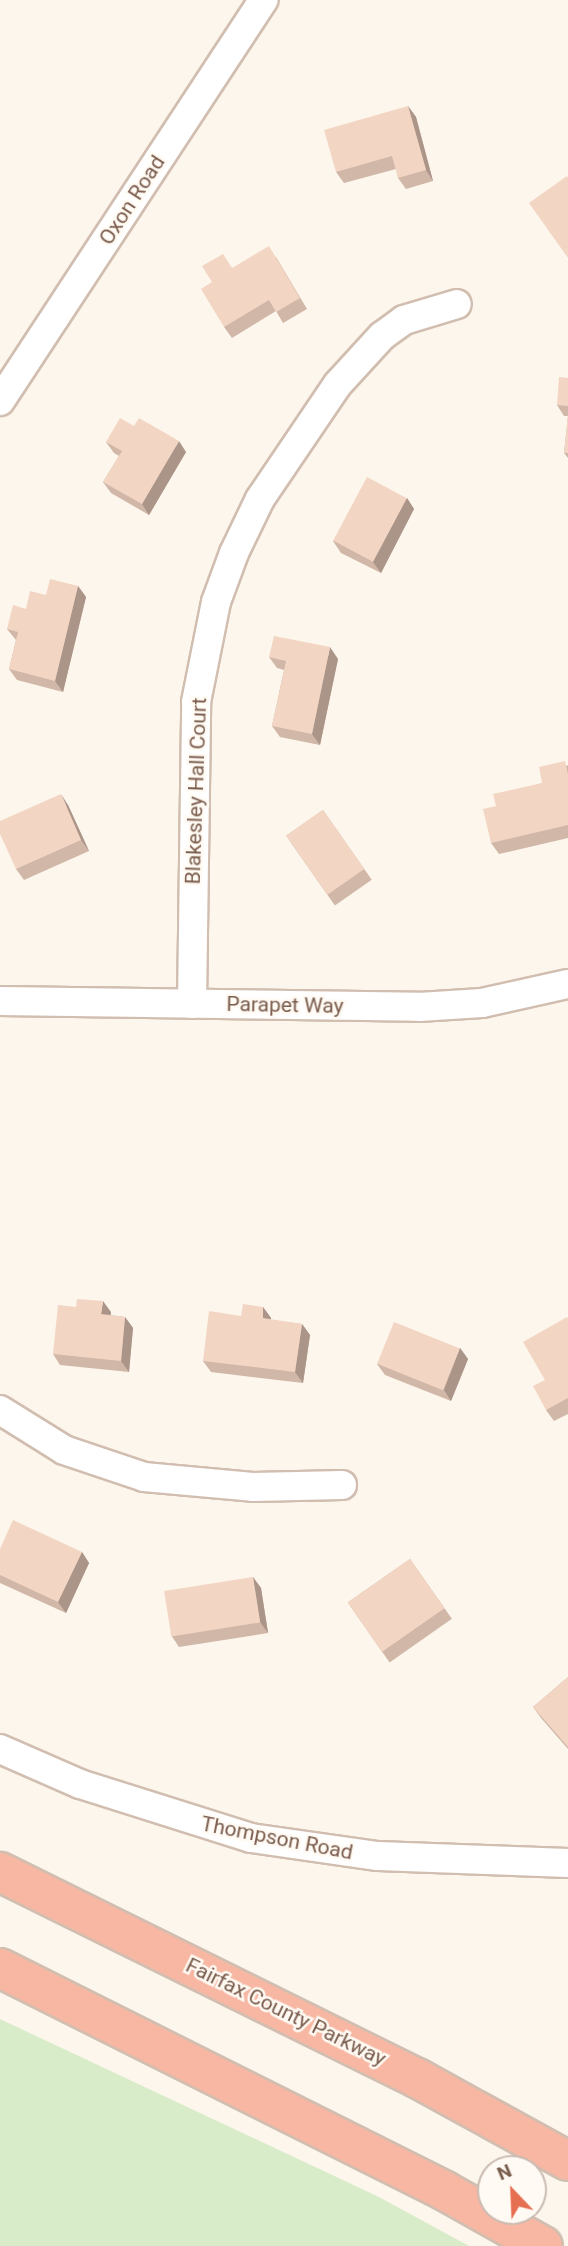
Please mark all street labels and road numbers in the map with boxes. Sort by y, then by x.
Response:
street label: Oxon Road [94,151,170,249]
street label: Blakesley Hall Court [180,697,212,885]
street label: Parapet Way [226,991,344,1019]
street label: Thompson Road [199,1811,355,1865]
street label: Fairfax County Parkway [182,1953,390,2071]

